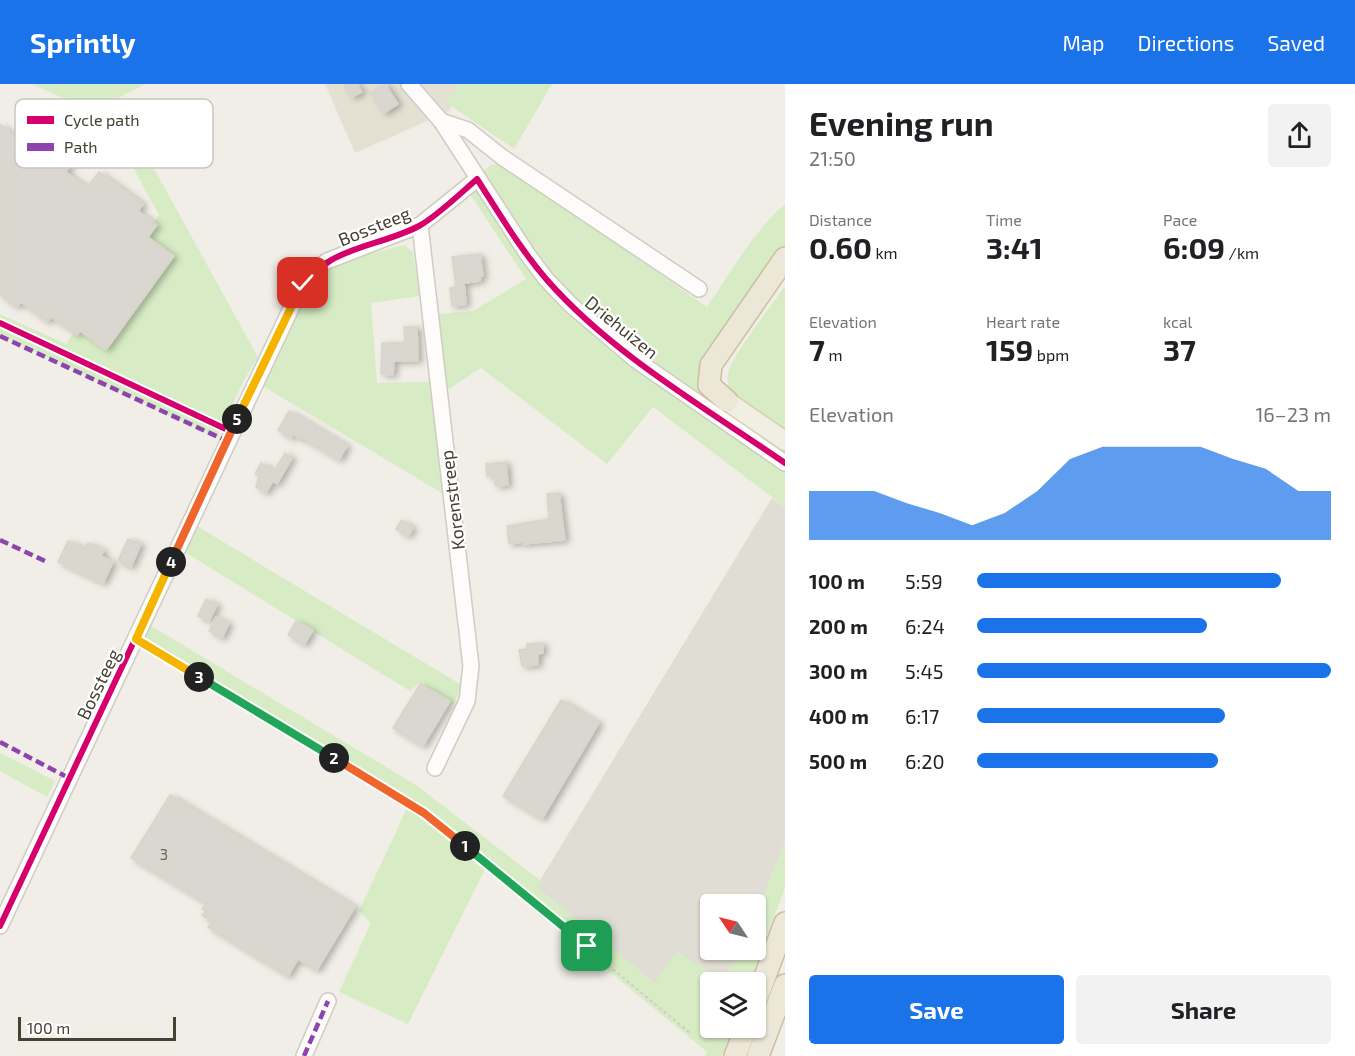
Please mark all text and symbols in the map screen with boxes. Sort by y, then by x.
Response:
text: Sprintly [30,25,136,59]
text: Map [1062,30,1105,55]
text: Directions [1138,30,1234,55]
text: Saved [1267,30,1325,55]
legend [15,99,213,168]
text: Evening run [809,103,994,143]
button: share [1268,104,1331,167]
text: Cycle path [64,110,140,129]
text: Path [64,137,98,156]
text: 21:50 [809,146,856,170]
street label: Bossteeg [335,202,413,250]
text: Distance [809,210,872,229]
text: Time [986,210,1022,229]
text: Pace [1163,210,1197,229]
text: 0.60 [809,229,872,265]
text: 3:41 [986,229,1043,265]
text: 6:09 [1163,229,1225,265]
text: km [872,243,898,262]
text: /km [1225,243,1259,262]
pin [277,257,328,308]
icon: check [286,266,319,299]
street label: Driehuizen [581,291,663,363]
text: Elevation [809,312,877,331]
text: Heart rate [986,312,1060,331]
text: kcal [1163,312,1192,331]
text: 7 [809,331,825,367]
text: 159 [986,331,1033,367]
text: 37 [1163,331,1196,367]
text: m [825,345,842,364]
text: bpm [1033,345,1069,364]
text: Elevation [809,402,894,426]
text: 16–23 m [1255,402,1331,426]
pin: 5 [222,404,252,434]
text: 5 [233,409,241,428]
street label: Korenstreep [435,449,469,551]
pin: 4 [156,547,186,577]
text: 4 [166,552,176,571]
text: 100 m [809,569,865,593]
text: 5:59 [905,569,943,593]
text: 200 m [809,614,868,638]
text: 6:24 [905,614,945,638]
street label: Bossteeg [71,645,125,723]
text: 300 m [809,659,868,683]
text: 5:45 [905,659,943,683]
pin: 3 [184,662,214,692]
text: 3 [194,667,204,686]
text: 400 m [809,704,869,728]
text: 6:17 [905,704,939,728]
pin: 2 [319,743,349,773]
text: 2 [329,748,339,767]
text: 500 m [809,749,867,773]
text: 6:20 [905,749,944,773]
pin: 1 [450,831,480,861]
text: 1 [462,836,468,855]
house number: 3 [160,845,168,863]
north arrow [700,894,766,960]
map controls [700,894,766,1038]
pin [561,920,612,971]
icon: arrive [570,929,603,962]
button: layers [700,972,766,1038]
button: Save [809,975,1064,1044]
button: Share [1076,975,1331,1044]
scale bar [18,1014,176,1042]
text: 100 m [27,1018,70,1037]

